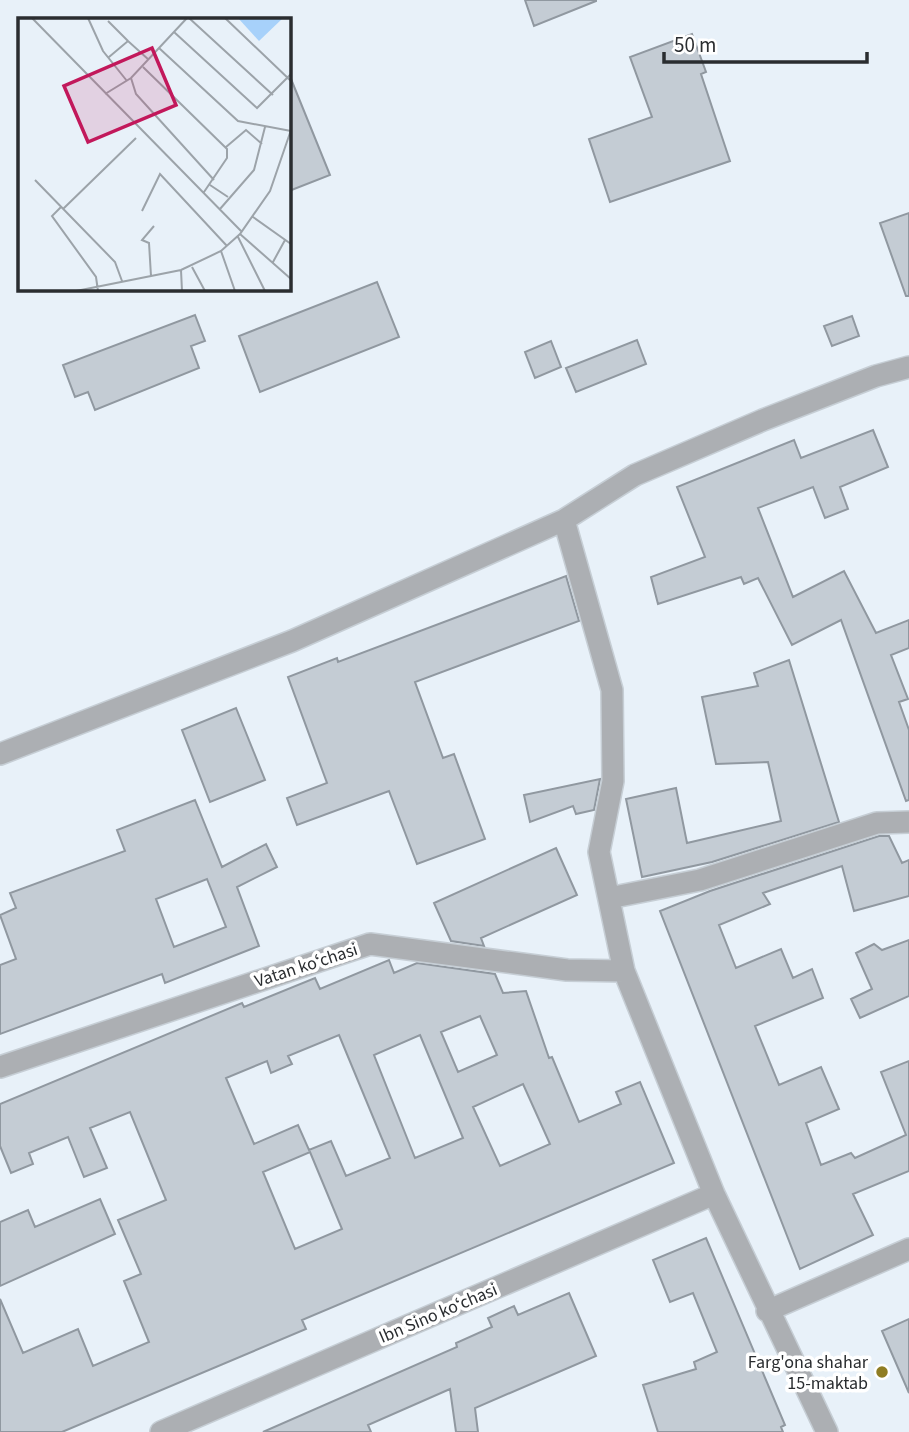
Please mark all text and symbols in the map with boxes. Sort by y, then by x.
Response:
inset map [18,18,290,290]
scale bar [664,21,867,65]
text: 50 m [674,30,716,60]
street label: Vatan koʻchasi [251,937,361,994]
street label: Ibn Sino koʻchasi [375,1277,501,1350]
place label: Farg'ona shahar 15-maktab [748,1350,869,1396]
marker: Farg'ona shahar 15-maktab [874,1364,890,1380]

